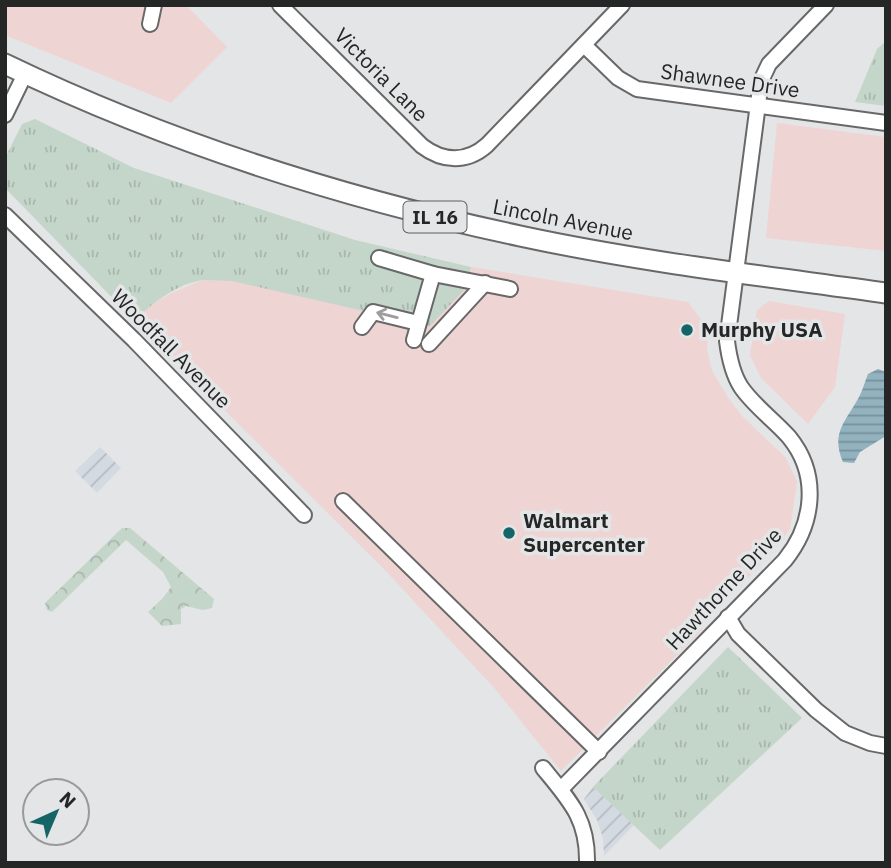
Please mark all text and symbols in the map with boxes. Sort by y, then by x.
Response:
street label: Victoria Lane [329,21,435,127]
street label: Shawnee Drive [659,56,801,104]
street label: Lincoln Avenue [491,192,636,246]
road number: IL 16 [404,202,466,232]
street label: Woodfall Avenue [106,282,238,414]
one-way arrow [376,308,399,321]
place label: Murphy USA [701,315,823,343]
marker: Murphy USA [679,322,695,338]
place label: Walmart Supercenter [523,506,645,558]
street label: Hawthorne Drive [659,521,787,656]
marker: Walmart Supercenter [501,525,517,541]
north arrow [21,777,91,847]
text: N [55,786,81,813]

